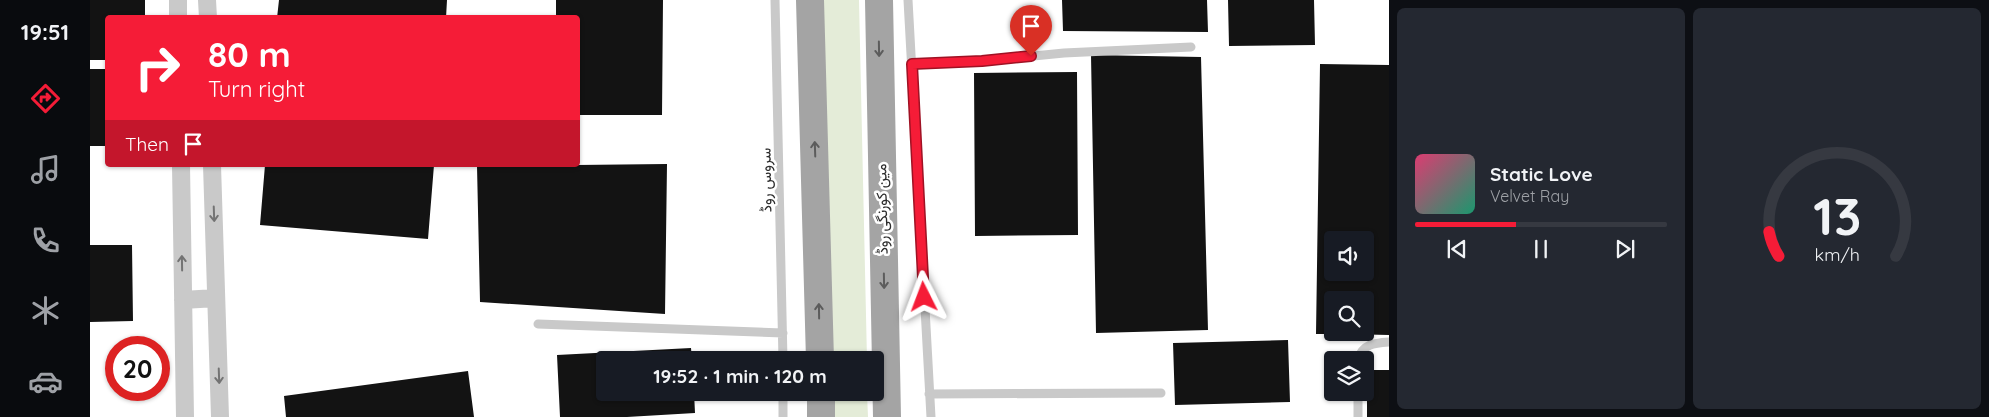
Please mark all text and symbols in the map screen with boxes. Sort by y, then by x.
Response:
pin [1010,5,1052,56]
icon: arrive [1017,12,1045,40]
text: 19:51 [21,18,69,46]
text: 80 m [208,32,291,76]
icon: right [125,35,190,100]
one-way arrow [875,40,884,56]
text: Turn right [208,75,305,103]
icon: directions [28,81,63,116]
icon: arrive [179,130,207,158]
text: Then [125,132,169,156]
one-way arrow [810,141,820,158]
street label: سروس روڈ [755,147,777,212]
icon: music [28,152,63,187]
text: Static Love [1490,162,1593,186]
street label: مین کورنگی روڈ [871,163,893,255]
text: 13 [1813,183,1861,248]
text: Velvet Ray [1490,186,1569,206]
one-way arrow [209,205,219,221]
icon: phone [28,223,63,258]
map controls [1324,231,1374,401]
button: sound [1324,231,1374,281]
icon: previous [1443,235,1471,263]
icon: pause [1527,235,1555,263]
icon: next [1611,235,1639,263]
text: km/h [1814,243,1860,265]
one-way arrow [178,256,187,272]
position arrow [897,270,949,322]
one-way arrow [879,272,889,289]
button: search [1324,291,1374,341]
icon: climate [28,293,63,328]
one-way arrow [814,304,824,320]
speed limit sign: 20 [105,336,170,401]
button: layers [1324,351,1374,401]
icon: car [28,364,63,399]
text: 19:52 · 1 min · 120 m [653,364,827,388]
one-way arrow [214,368,223,384]

